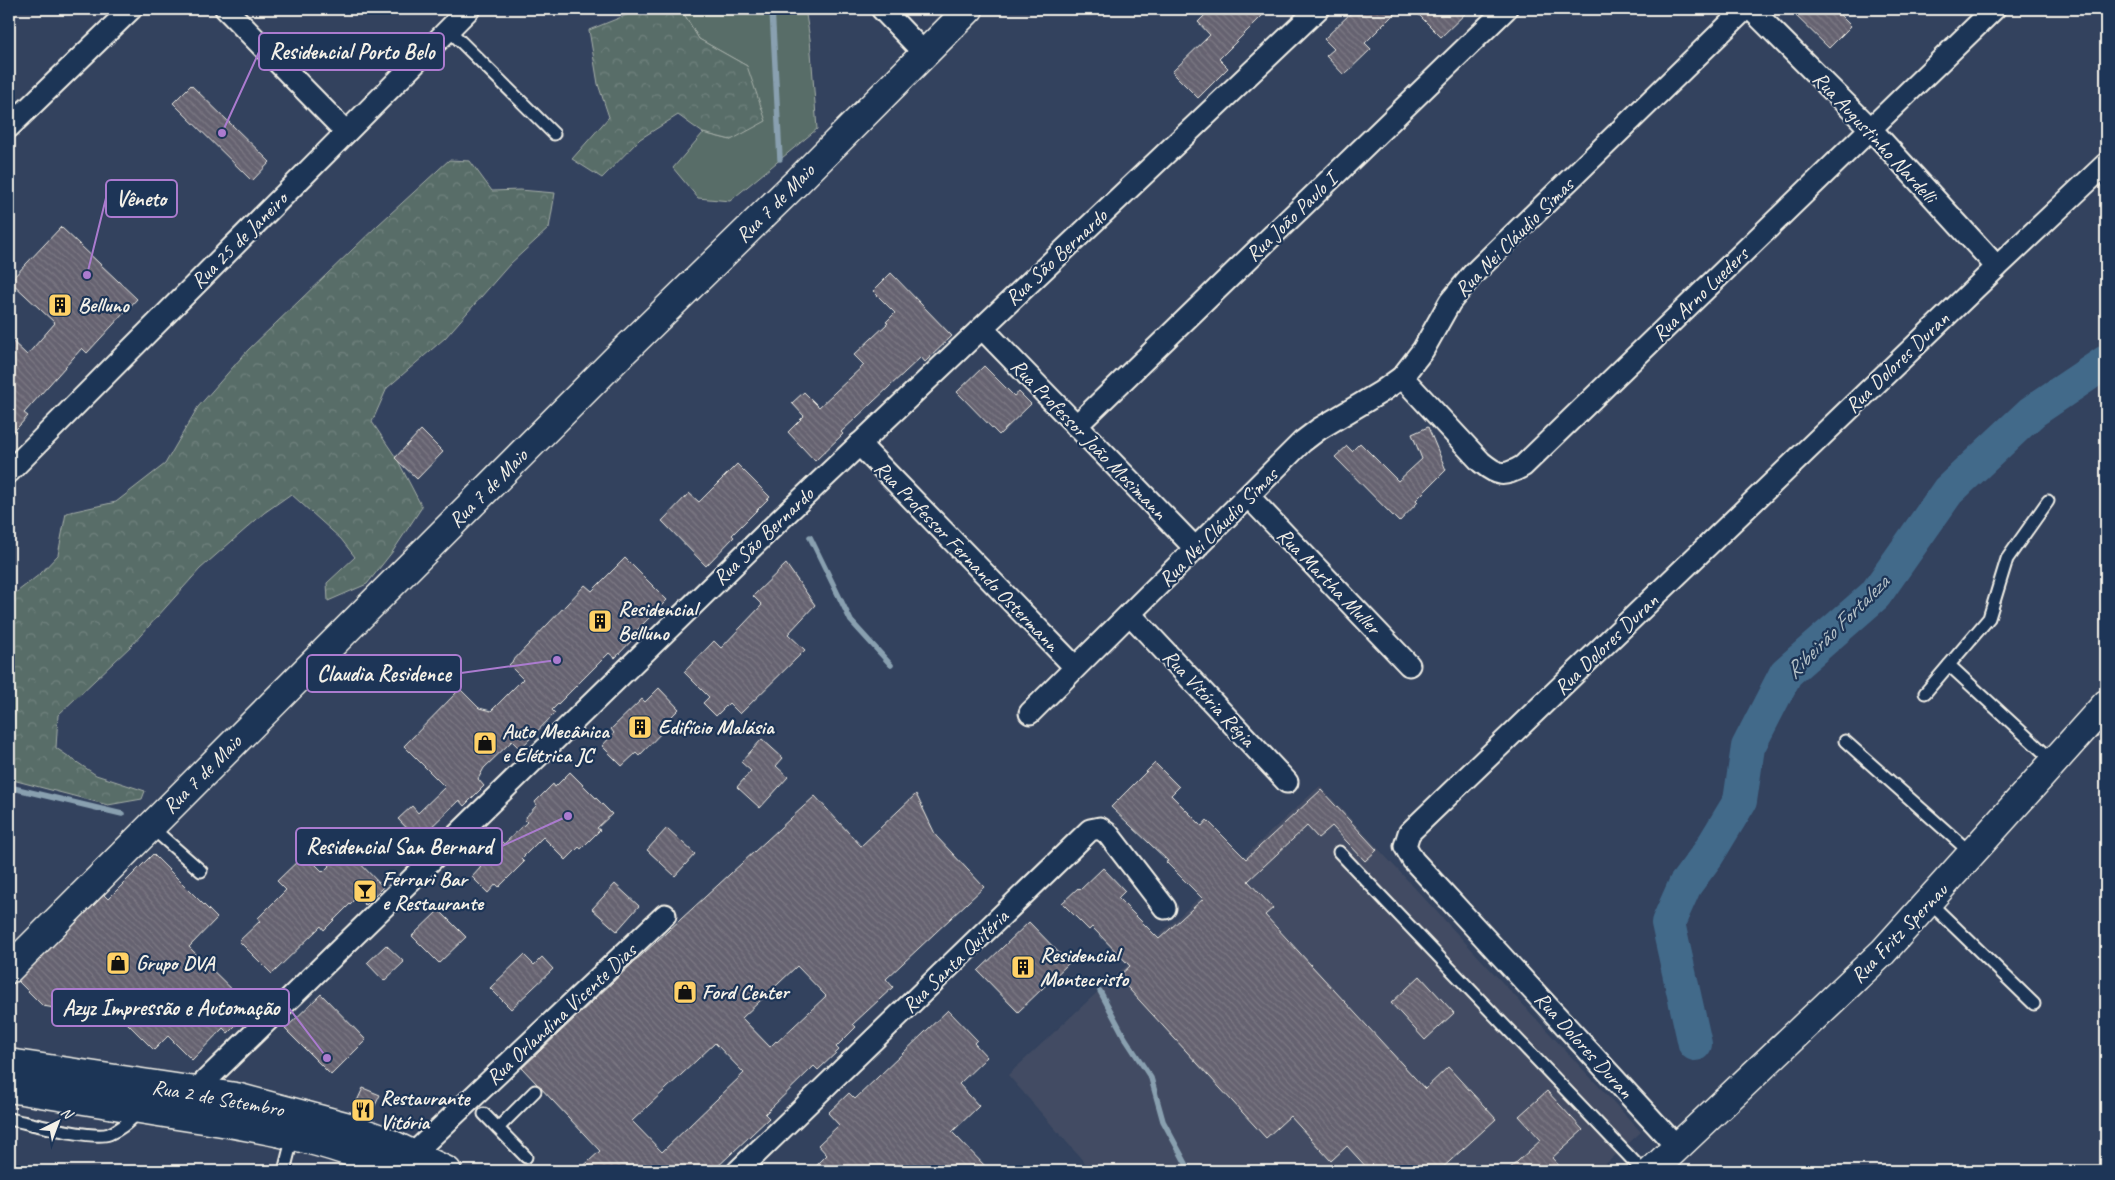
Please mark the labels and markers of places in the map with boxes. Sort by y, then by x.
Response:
callout: Residencial Porto Belo [259,33,444,70]
callout: Vêneto [106,180,177,217]
building icon: Belluno [47,292,73,318]
place label: Belluno [78,292,130,318]
place label: Residencial Belluno [618,596,701,646]
building icon: Residencial Belluno [587,608,613,634]
callout: Claudia Residence [307,655,461,692]
building icon: Edifício Malásia [627,714,653,740]
place label: Edifício Malásia [658,714,775,740]
place label: Auto Mecânica e Elétrica JC [502,718,610,768]
shop icon: Auto Mecânica e Elétrica JC [472,730,498,756]
callout: Residencial San Bernard [296,828,502,865]
place label: Ferrari Bar e Restaurante [382,866,485,916]
bar icon: Ferrari Bar e Restaurante [352,878,378,904]
place label: Residencial Montecristo [1040,942,1130,992]
shop icon: Grupo DVA [105,950,131,976]
place label: Grupo DVA [136,950,215,976]
building icon: Residencial Montecristo [1010,954,1036,980]
shop icon: Ford Center [672,979,698,1005]
place label: Ford Center [702,979,791,1005]
callout: Azyz Impressão e Automação [52,989,289,1026]
place label: Restaurante Vitória [380,1085,471,1135]
restaurant icon: Restaurante Vitória [350,1097,376,1123]

